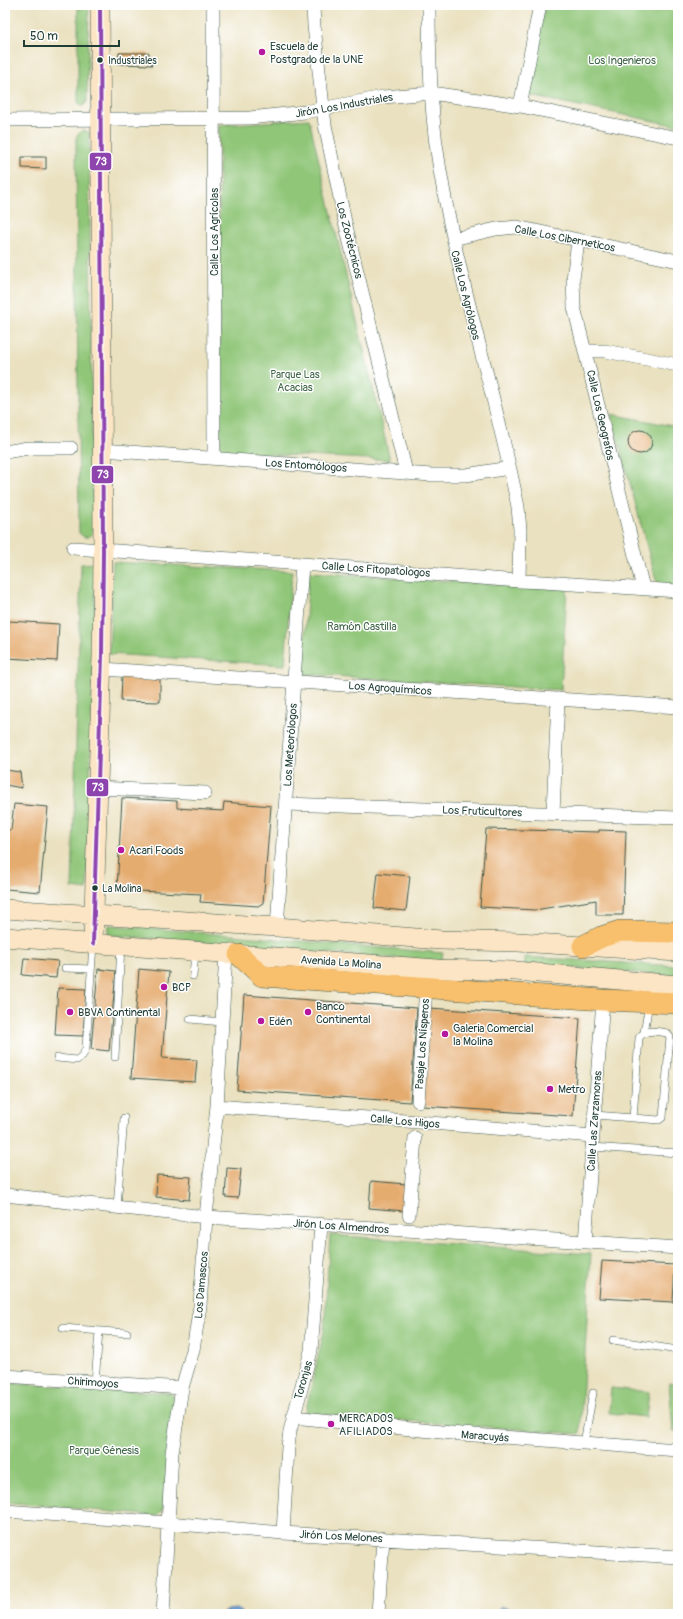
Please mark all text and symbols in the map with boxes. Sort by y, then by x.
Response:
scale bar [24,22,119,48]
text: 50 m [30,29,58,44]
place label: Escuela de Postgrado de la UNE [270,40,364,66]
marker: Escuela de Postgrado de la UNE [257,47,267,57]
park label: Los Ingenieros [588,54,656,67]
marker: Industriales [95,55,105,65]
place label: Industriales [108,55,157,67]
street label: Jirón Los Industriales [294,91,394,120]
line badge: 73 [89,152,112,171]
text: 73 [95,155,107,168]
street label: Calle Los Agrícolas [208,188,221,276]
street label: Los Zootécnicos [334,200,365,280]
street label: Calle Los Ciberneticos [513,222,616,255]
street label: Calle Los Agrólogos [448,249,483,341]
park label: Parque Las Acacias [270,368,320,394]
street label: Calle Los Geografos [584,369,617,462]
street label: Los Entomólogos [265,456,347,475]
line badge: 73 [91,465,114,484]
text: 73 [97,468,109,481]
street label: Calle Los Fitopatologos [321,559,431,580]
park label: Ramón Castilla [327,620,397,633]
street label: Los Agroquímicos [348,679,432,698]
street label: Los Meteorólogos [281,703,300,787]
line badge: 73 [86,778,109,797]
text: 73 [92,781,104,794]
street label: Los Fruticultores [442,804,522,819]
place label: Acari Foods [129,844,183,857]
marker: Acari Foods [116,845,126,855]
marker: La Molina [90,883,100,893]
place label: La Molina [102,883,142,895]
street label: Avenida La Molina [300,953,382,972]
place label: BCP [172,981,191,994]
marker: BCP [159,982,169,992]
street label: Pasaje Los Nísperos [413,998,432,1090]
place label: Banco Continental [316,1000,371,1026]
place label: BBVA Continental [78,1006,160,1019]
marker: BBVA Continental [65,1007,75,1017]
marker: Banco Continental [303,1007,313,1017]
place label: Edén [269,1015,292,1028]
marker: Edén [256,1016,266,1026]
place label: Galeria Comercial la Molina [453,1022,534,1048]
marker: Galeria Comercial la Molina [440,1029,450,1039]
street label: Calle Las Zarzamoras [585,1070,604,1172]
place label: Metro [558,1083,585,1096]
marker: Metro [545,1084,555,1094]
street label: Calle Los Higos [370,1112,440,1131]
street label: Jirón Los Almendros [293,1217,389,1236]
street label: Los Damascos [192,1251,211,1319]
street label: Toronjas [292,1359,315,1401]
street label: Chirimoyos [67,1374,119,1391]
place label: MERCADOS AFILIADOS [339,1412,393,1438]
marker: MERCADOS AFILIADOS [326,1419,336,1429]
street label: Maracuyás [461,1428,509,1445]
park label: Parque Génesis [69,1444,139,1457]
street label: Jirón Los Melones [299,1528,383,1545]

